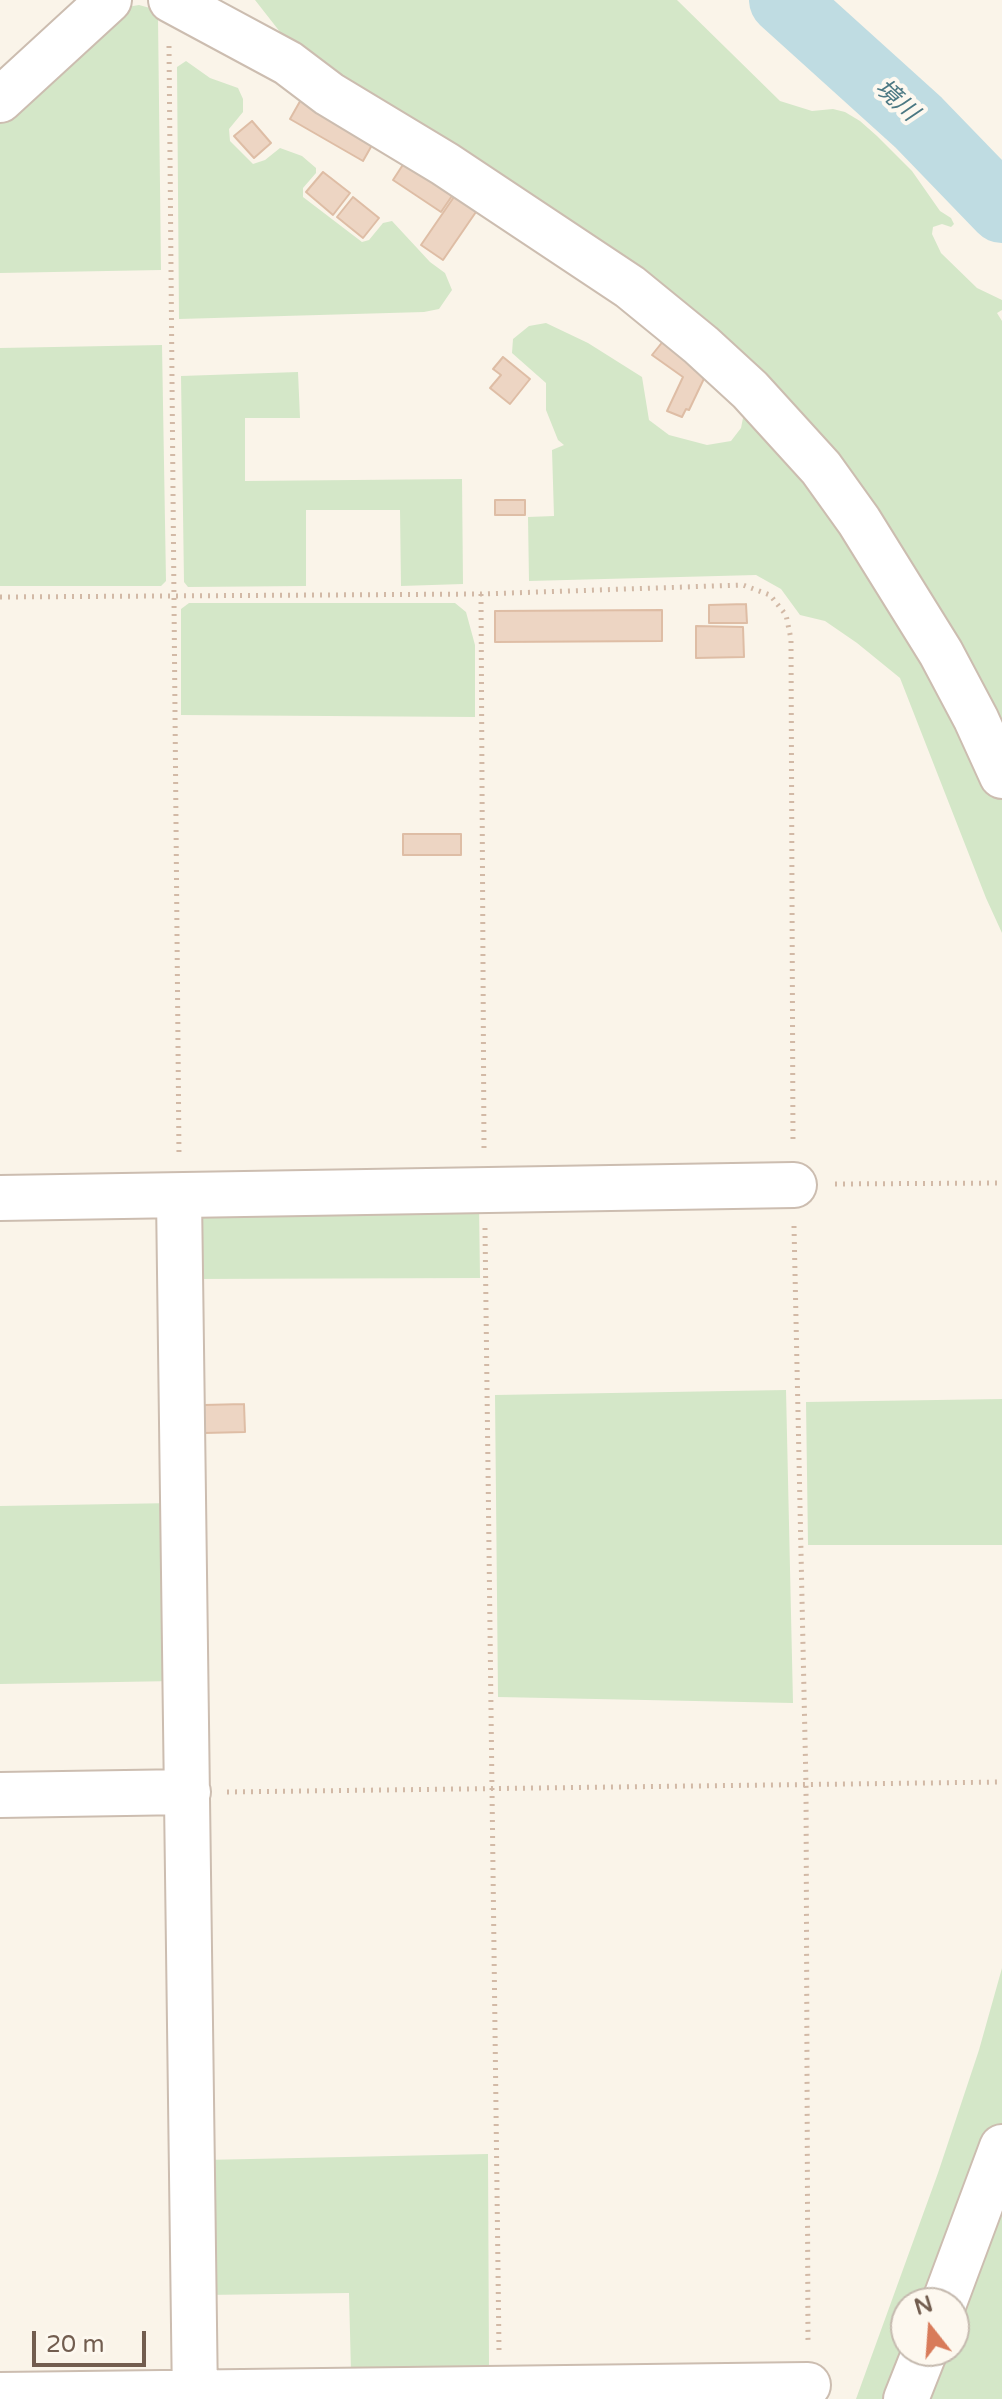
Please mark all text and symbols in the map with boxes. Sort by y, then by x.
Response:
water label: 境川 [869,74,923,128]
north arrow [890,2287,970,2367]
text: N [911,2291,936,2321]
scale bar [36,2315,150,2365]
text: 20 m [46,2330,104,2359]

